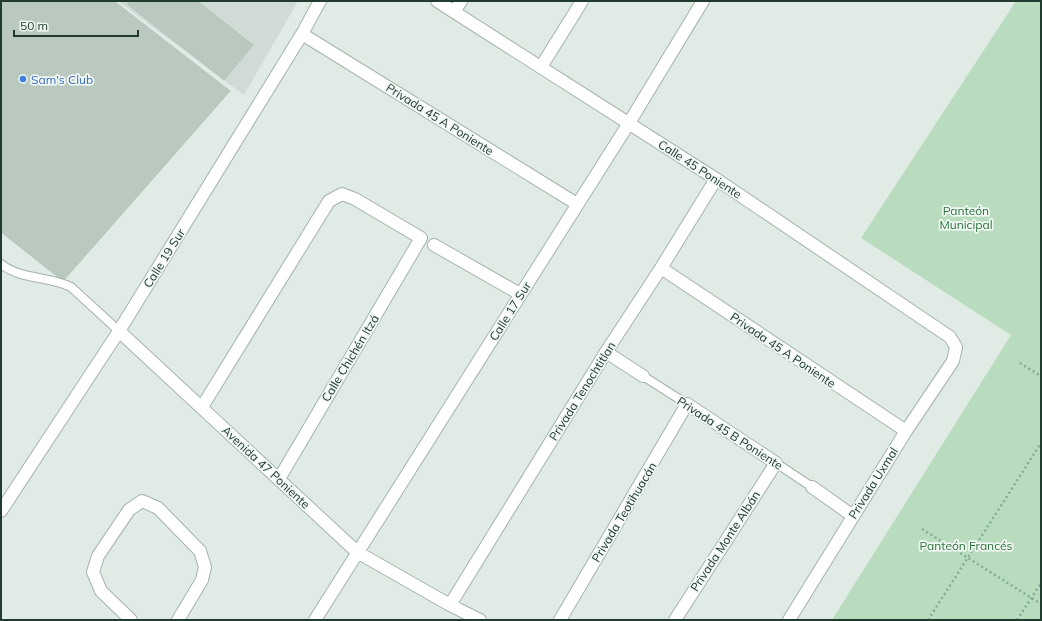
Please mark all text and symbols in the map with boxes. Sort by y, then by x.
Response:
scale bar [14,12,138,38]
text: 50 m [20,18,48,33]
place label: Sam's Club [31,72,93,87]
marker: Sam's Club [18,74,28,84]
street label: Privada 45 A Poniente [383,80,497,158]
street label: Calle 45 Poniente [655,136,745,202]
park label: Panteón Municipal [939,203,993,232]
street label: Calle 19 Sur [140,225,188,290]
street label: Calle 17 Sur [486,278,534,343]
street label: Privada 45 A Poniente [727,309,839,391]
street label: Calle Chichén Itzá [318,312,382,404]
street label: Privada Tenochtitlan [545,339,619,443]
street label: Privada 45 B Poniente [674,393,786,473]
street label: Avenida 47 Poniente [219,422,313,512]
street label: Privada Uxmal [845,444,901,522]
street label: Privada Teotihuacán [588,459,660,565]
street label: Privada Monte Albán [687,488,763,594]
park label: Panteón Francés [920,538,1012,553]

